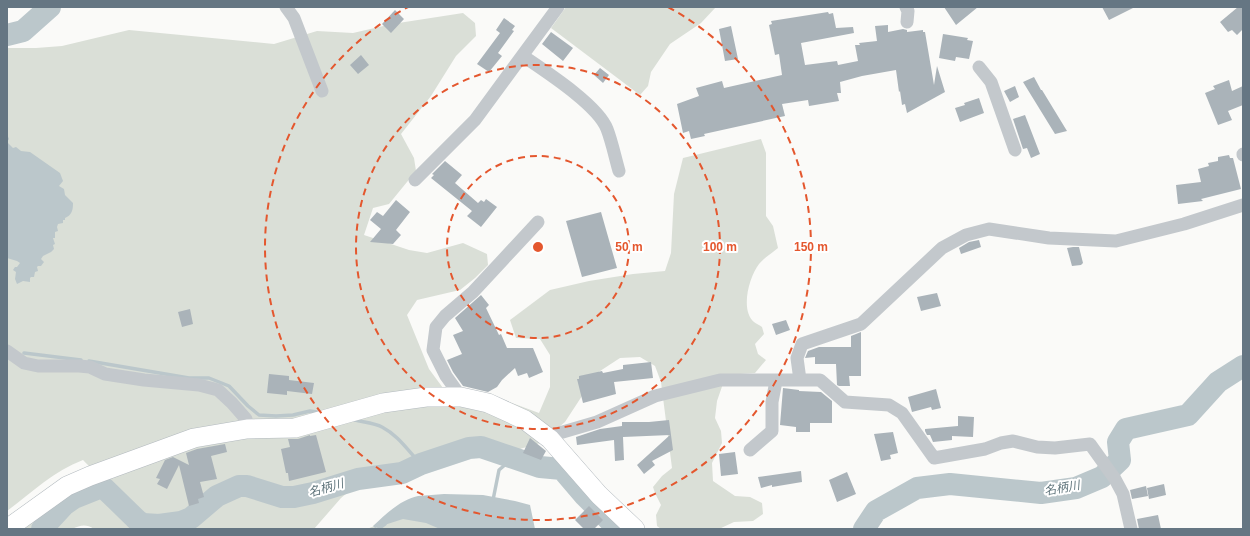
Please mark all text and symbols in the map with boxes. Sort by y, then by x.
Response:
centre of rings [531,240,545,254]
text: 50 m [615,240,643,254]
text: 100 m [703,240,737,254]
text: 150 m [794,240,828,254]
water label: 名柄川 [307,476,347,500]
water label: 名柄川 [1043,478,1083,498]

